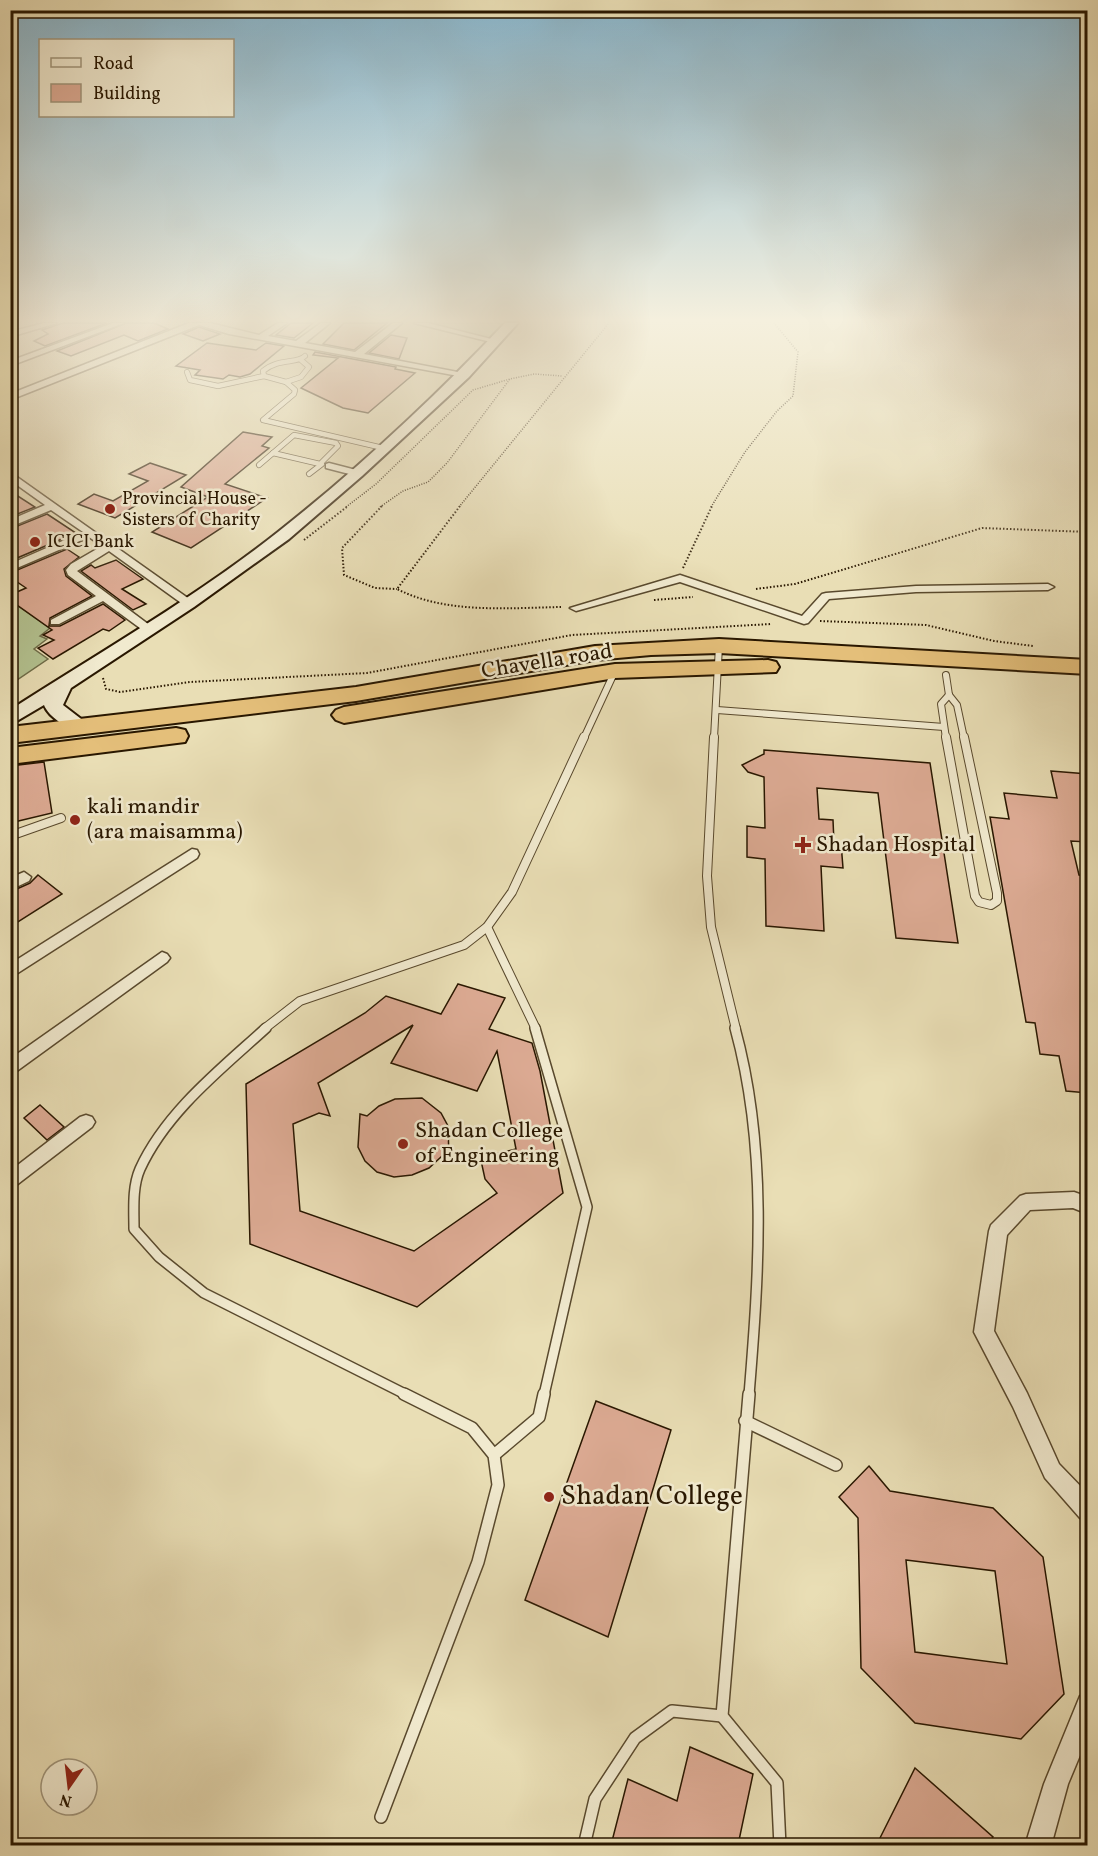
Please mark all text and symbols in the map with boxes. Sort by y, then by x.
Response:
legend [39,39,234,117]
text: Road [93,52,134,77]
text: Building [93,82,161,107]
place label: Provincial House - Sisters of Charity [122,487,267,533]
marker: Provincial House - Sisters of Charity [103,502,117,516]
place label: ICICI Bank [47,530,134,555]
marker: ICICI Bank [28,535,42,549]
street label: Chavella road [479,636,615,688]
place label: kali mandir (ara maisamma) [87,792,243,848]
marker: kali mandir (ara maisamma) [68,813,82,827]
place label: Shadan Hospital [816,830,975,861]
marker: Shadan Hospital [794,836,812,854]
place label: Shadan College of Engineering [415,1116,563,1172]
marker: Shadan College of Engineering [396,1137,410,1151]
place label: Shadan College [561,1478,743,1516]
marker: Shadan College [542,1490,556,1504]
north arrow [39,1757,99,1817]
text: N [57,1787,74,1812]

